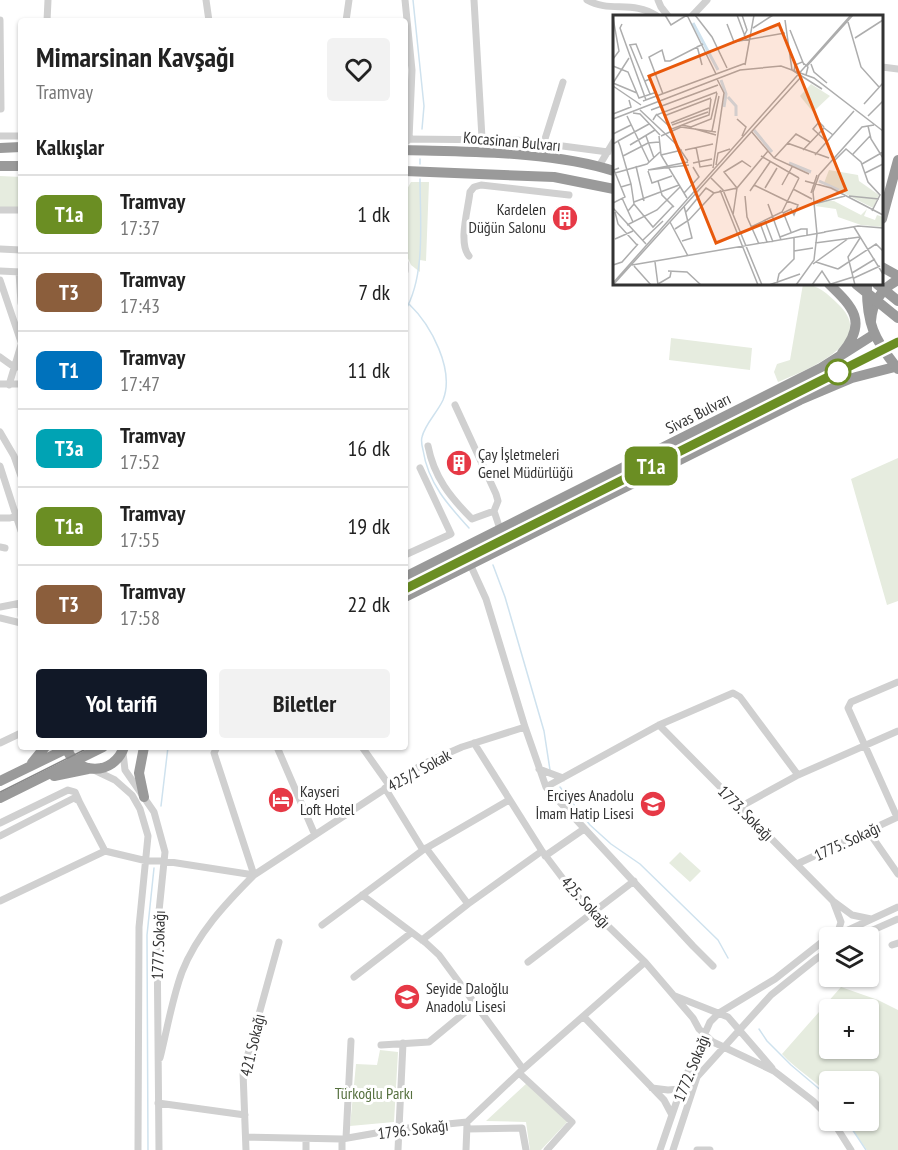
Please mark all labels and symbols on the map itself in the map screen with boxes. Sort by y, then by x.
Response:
inset map [613,15,883,285]
street label: Kocasinan Bulvarı [462,127,562,155]
place label: Kardelen Düğün Salonu [469,199,546,237]
building icon: Kardelen Düğün Salonu [550,203,580,233]
unlabelled marker [825,359,851,385]
street label: Sivas Bulvarı [662,388,734,438]
place label: Çay İşletmeleri Genel Müdürlüğü [478,444,573,482]
line badge: T1a [616,446,686,486]
building icon: Çay İşletmeleri Genel Müdürlüğü [444,448,474,478]
street label: 425/1 Sokak [384,744,455,796]
place label: Kayseri Loft Hotel [300,781,355,819]
street label: 1773. Sokağı [714,781,778,845]
hotel icon: Kayseri Loft Hotel [266,785,296,815]
place label: Erciyes Anadolu İmam Hatip Lisesi [535,785,634,823]
school or university icon: Erciyes Anadolu İmam Hatip Lisesi [638,789,668,819]
street label: 1775. Sokağı [811,817,883,865]
street label: 425. Sokağı [557,872,615,932]
street label: 1777. Sokağı [147,910,169,980]
place label: Seyide Daloğlu Anadolu Lisesi [426,978,509,1016]
school or university icon: Seyide Daloğlu Anadolu Lisesi [392,982,422,1012]
street label: 421. Sokağı [235,1012,269,1078]
street label: 1772. Sokağı [668,1031,714,1105]
park label: Türkoğlu Parkı [335,1083,413,1103]
street label: 1796. Sokağı [377,1115,449,1143]

